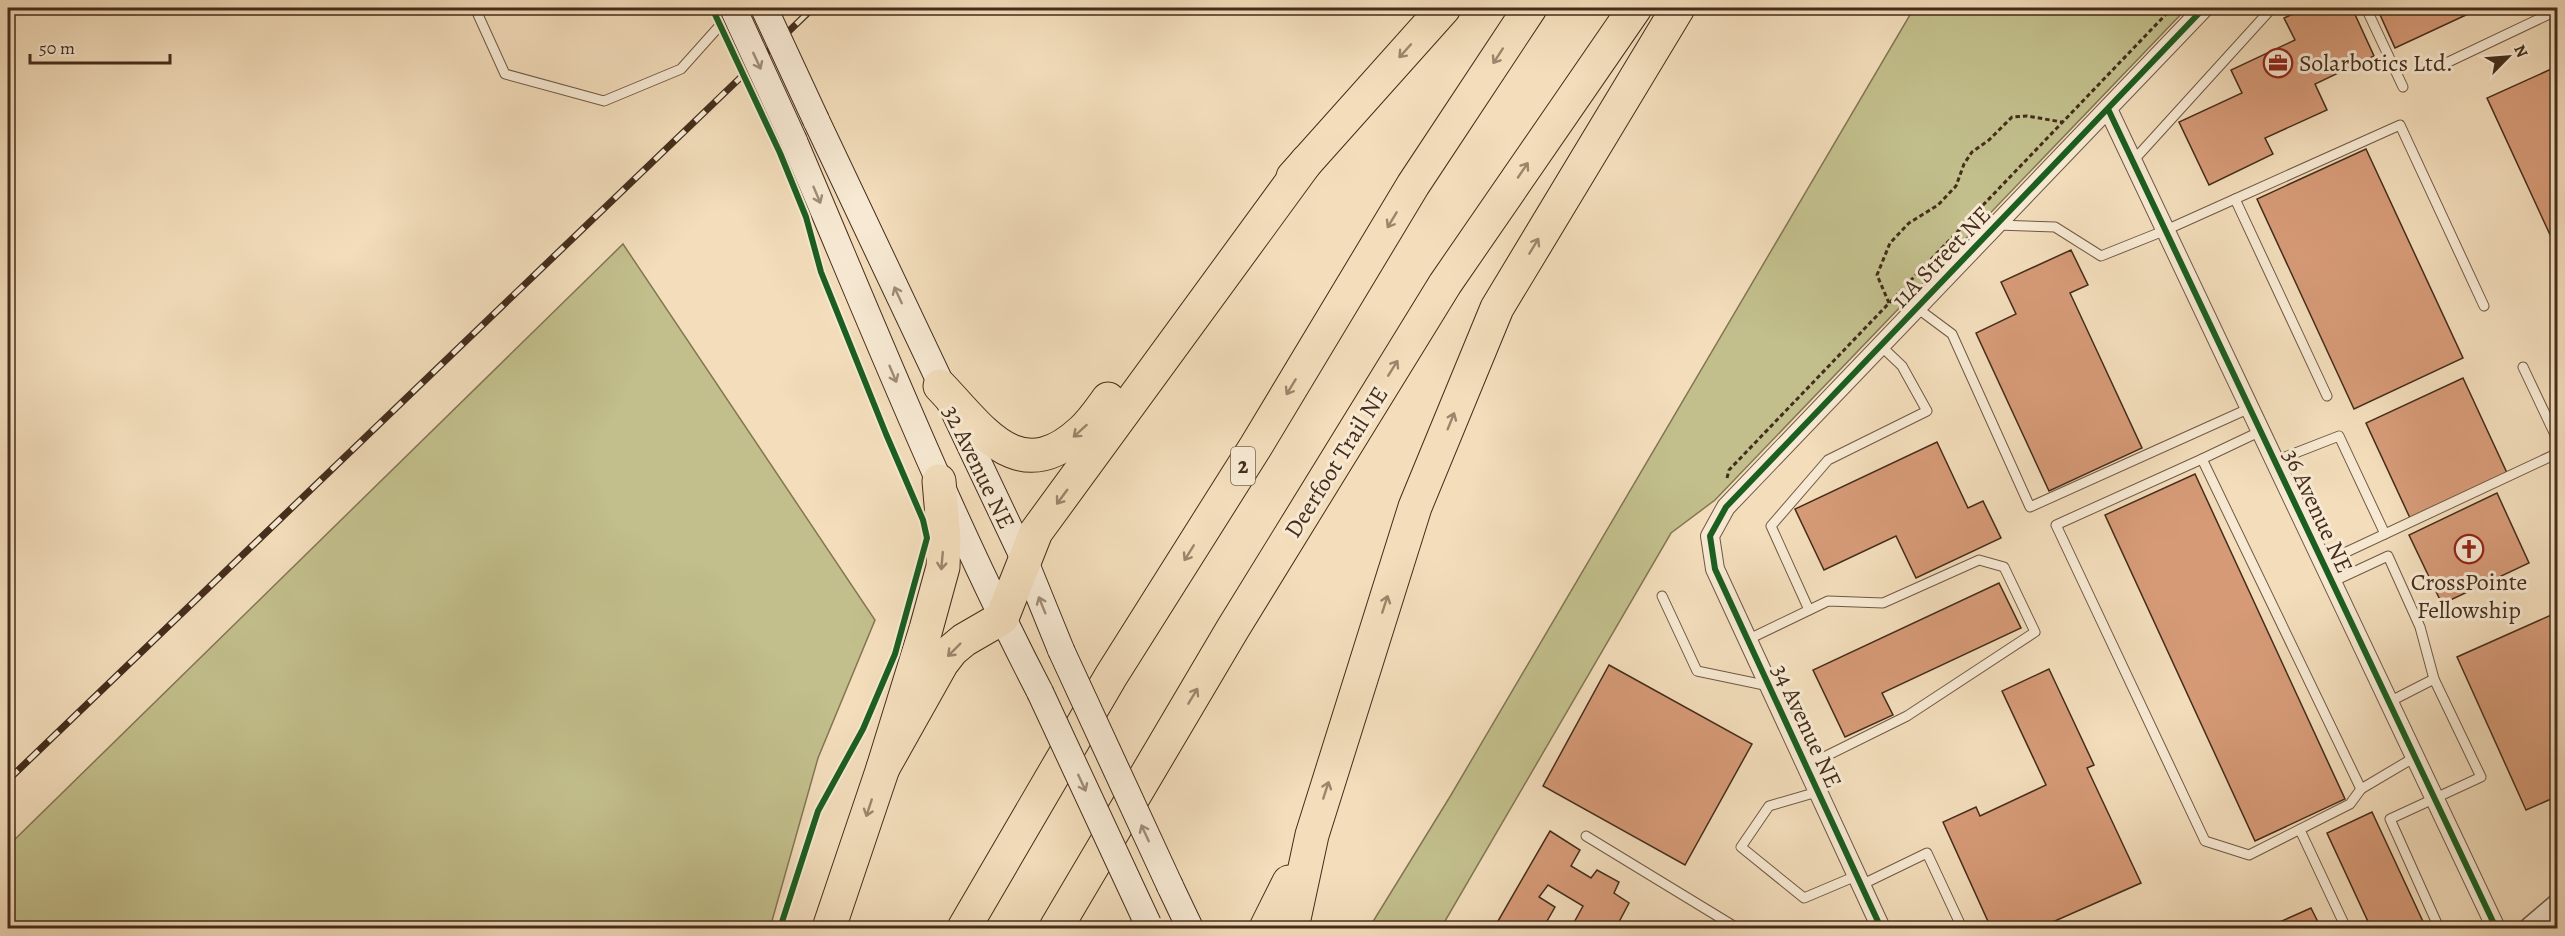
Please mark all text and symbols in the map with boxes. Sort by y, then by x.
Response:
scale bar [30,27,170,65]
north arrow [2478,27,2538,87]
text: 50 m [39,36,75,60]
text: N [2508,41,2533,61]
one-way arrow [1398,43,1412,58]
office icon: Solarbotics Ltd. [2262,47,2294,79]
place label: Solarbotics Ltd. [2299,47,2453,79]
one-way arrow [1491,48,1504,65]
one-way arrow [752,51,764,69]
one-way arrow [1517,162,1529,179]
one-way arrow [812,185,823,203]
street label: 11A Street NE [1884,199,1998,315]
one-way arrow [1385,211,1397,228]
one-way arrow [1529,238,1541,255]
one-way arrow [891,286,903,304]
one-way arrow [1388,360,1400,377]
one-way arrow [888,365,899,383]
one-way arrow [1285,378,1297,395]
street label: Deerfoot Trail NE [1277,380,1395,544]
street label: 32 Avenue NE [935,400,1023,534]
one-way arrow [1446,412,1457,431]
one-way arrow [1073,424,1088,438]
street label: 36 Avenue NE [2275,444,2361,578]
road number: 2 [1231,447,1255,485]
one-way arrow [1055,488,1068,504]
church icon: CrossPointe Fellowship [2453,533,2485,565]
one-way arrow [1182,544,1194,561]
one-way arrow [936,550,947,570]
place label: CrossPointe Fellowship [2411,566,2527,626]
one-way arrow [1380,595,1391,614]
one-way arrow [1036,596,1047,614]
one-way arrow [946,643,961,658]
street label: 34 Avenue NE [1764,659,1850,793]
one-way arrow [1188,688,1200,705]
one-way arrow [1077,773,1089,791]
one-way arrow [1321,781,1332,800]
one-way arrow [863,798,874,817]
one-way arrow [1139,825,1151,843]

